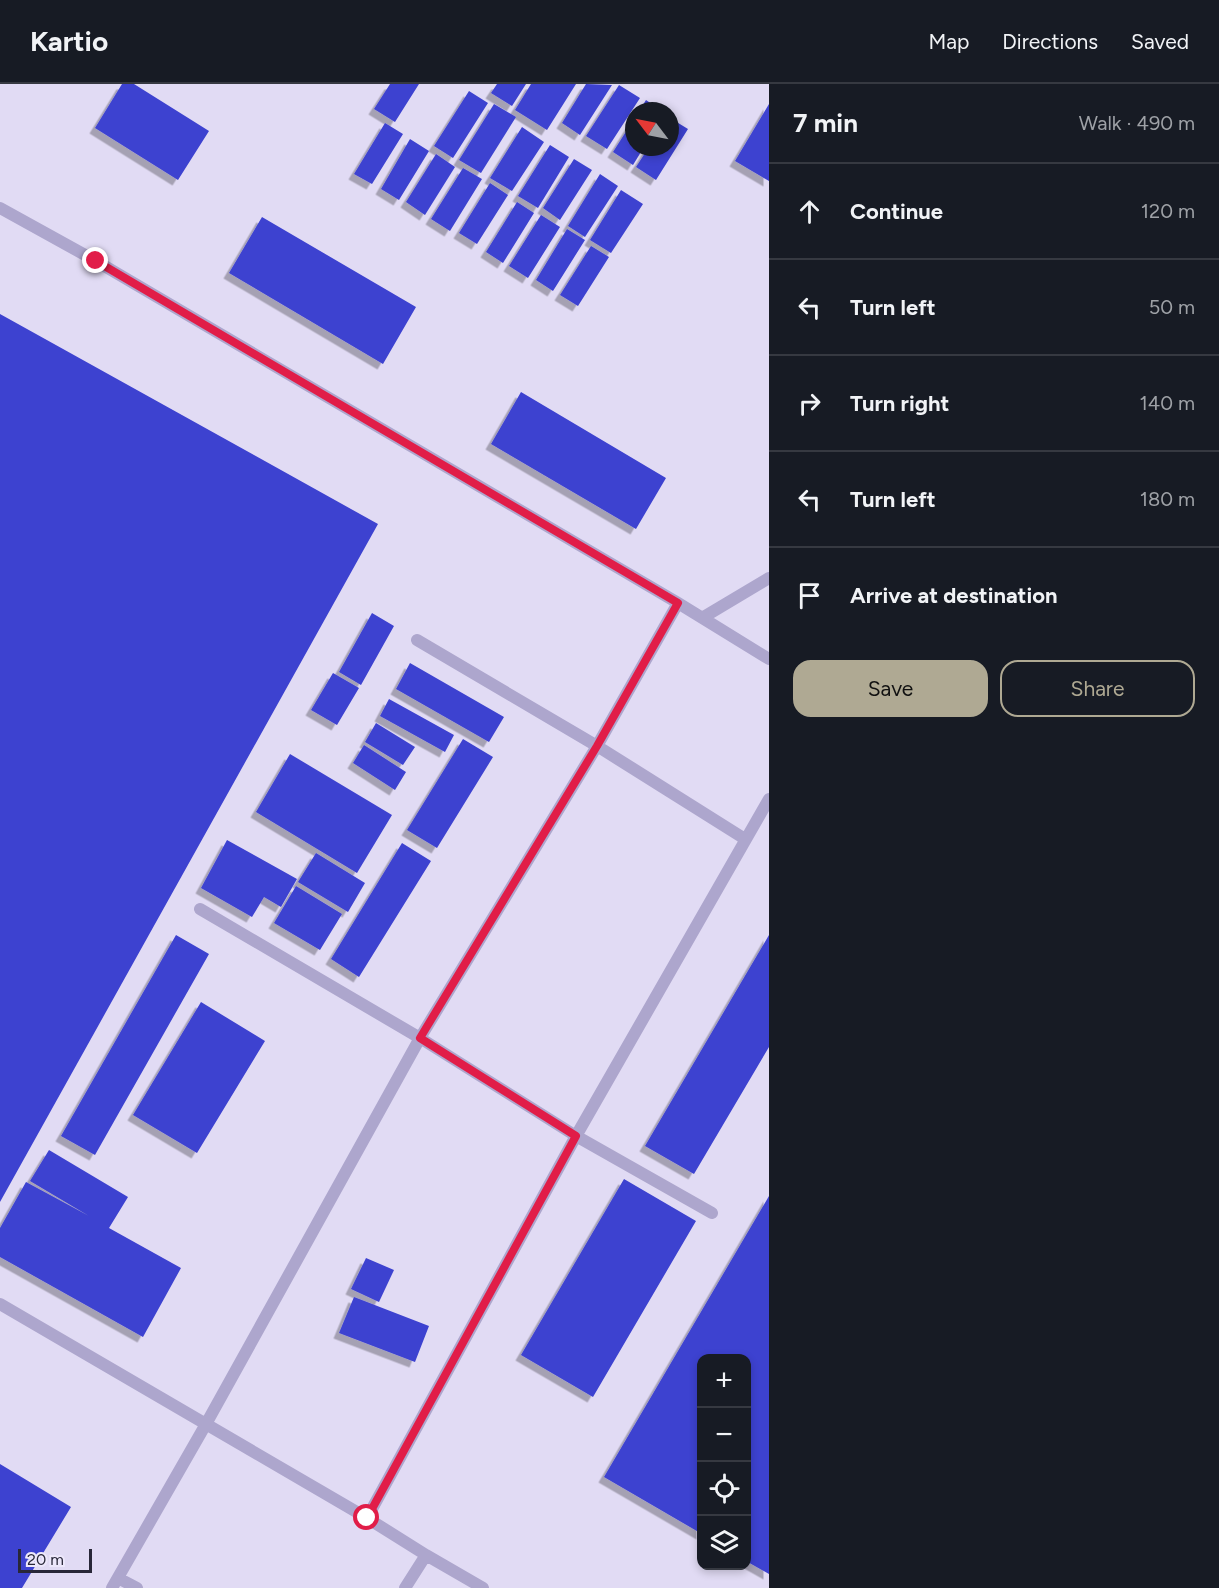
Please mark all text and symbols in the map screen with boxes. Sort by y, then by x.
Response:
text: Kartio [30,24,108,58]
text: Map [928,29,969,54]
text: Directions [1002,29,1098,54]
text: Saved [1131,29,1189,54]
north arrow [625,102,679,156]
text: 7 min [793,107,858,139]
text: Walk · 490 m [1079,111,1195,135]
icon: ahead [793,195,826,228]
text: Continue [850,198,943,225]
text: 120 m [1141,199,1195,223]
route end [82,247,108,273]
icon: left [793,291,826,324]
text: Turn left [850,294,936,321]
text: 50 m [1149,295,1195,319]
icon: right [793,387,826,420]
text: Turn right [850,390,949,417]
text: 140 m [1140,391,1195,415]
icon: left [793,483,826,516]
text: Turn left [850,486,936,513]
text: 180 m [1140,487,1195,511]
icon: arrive [793,579,826,612]
text: Arrive at destination [850,582,1058,609]
button: Save [793,660,988,717]
button: Share [1000,660,1195,717]
map controls [697,1354,751,1570]
button: + [697,1354,751,1408]
button: − [697,1408,751,1462]
button: locate [697,1462,751,1516]
route start [353,1504,379,1530]
button: layers [697,1516,751,1570]
scale bar [18,1546,92,1574]
text: 20 m [27,1550,64,1569]

